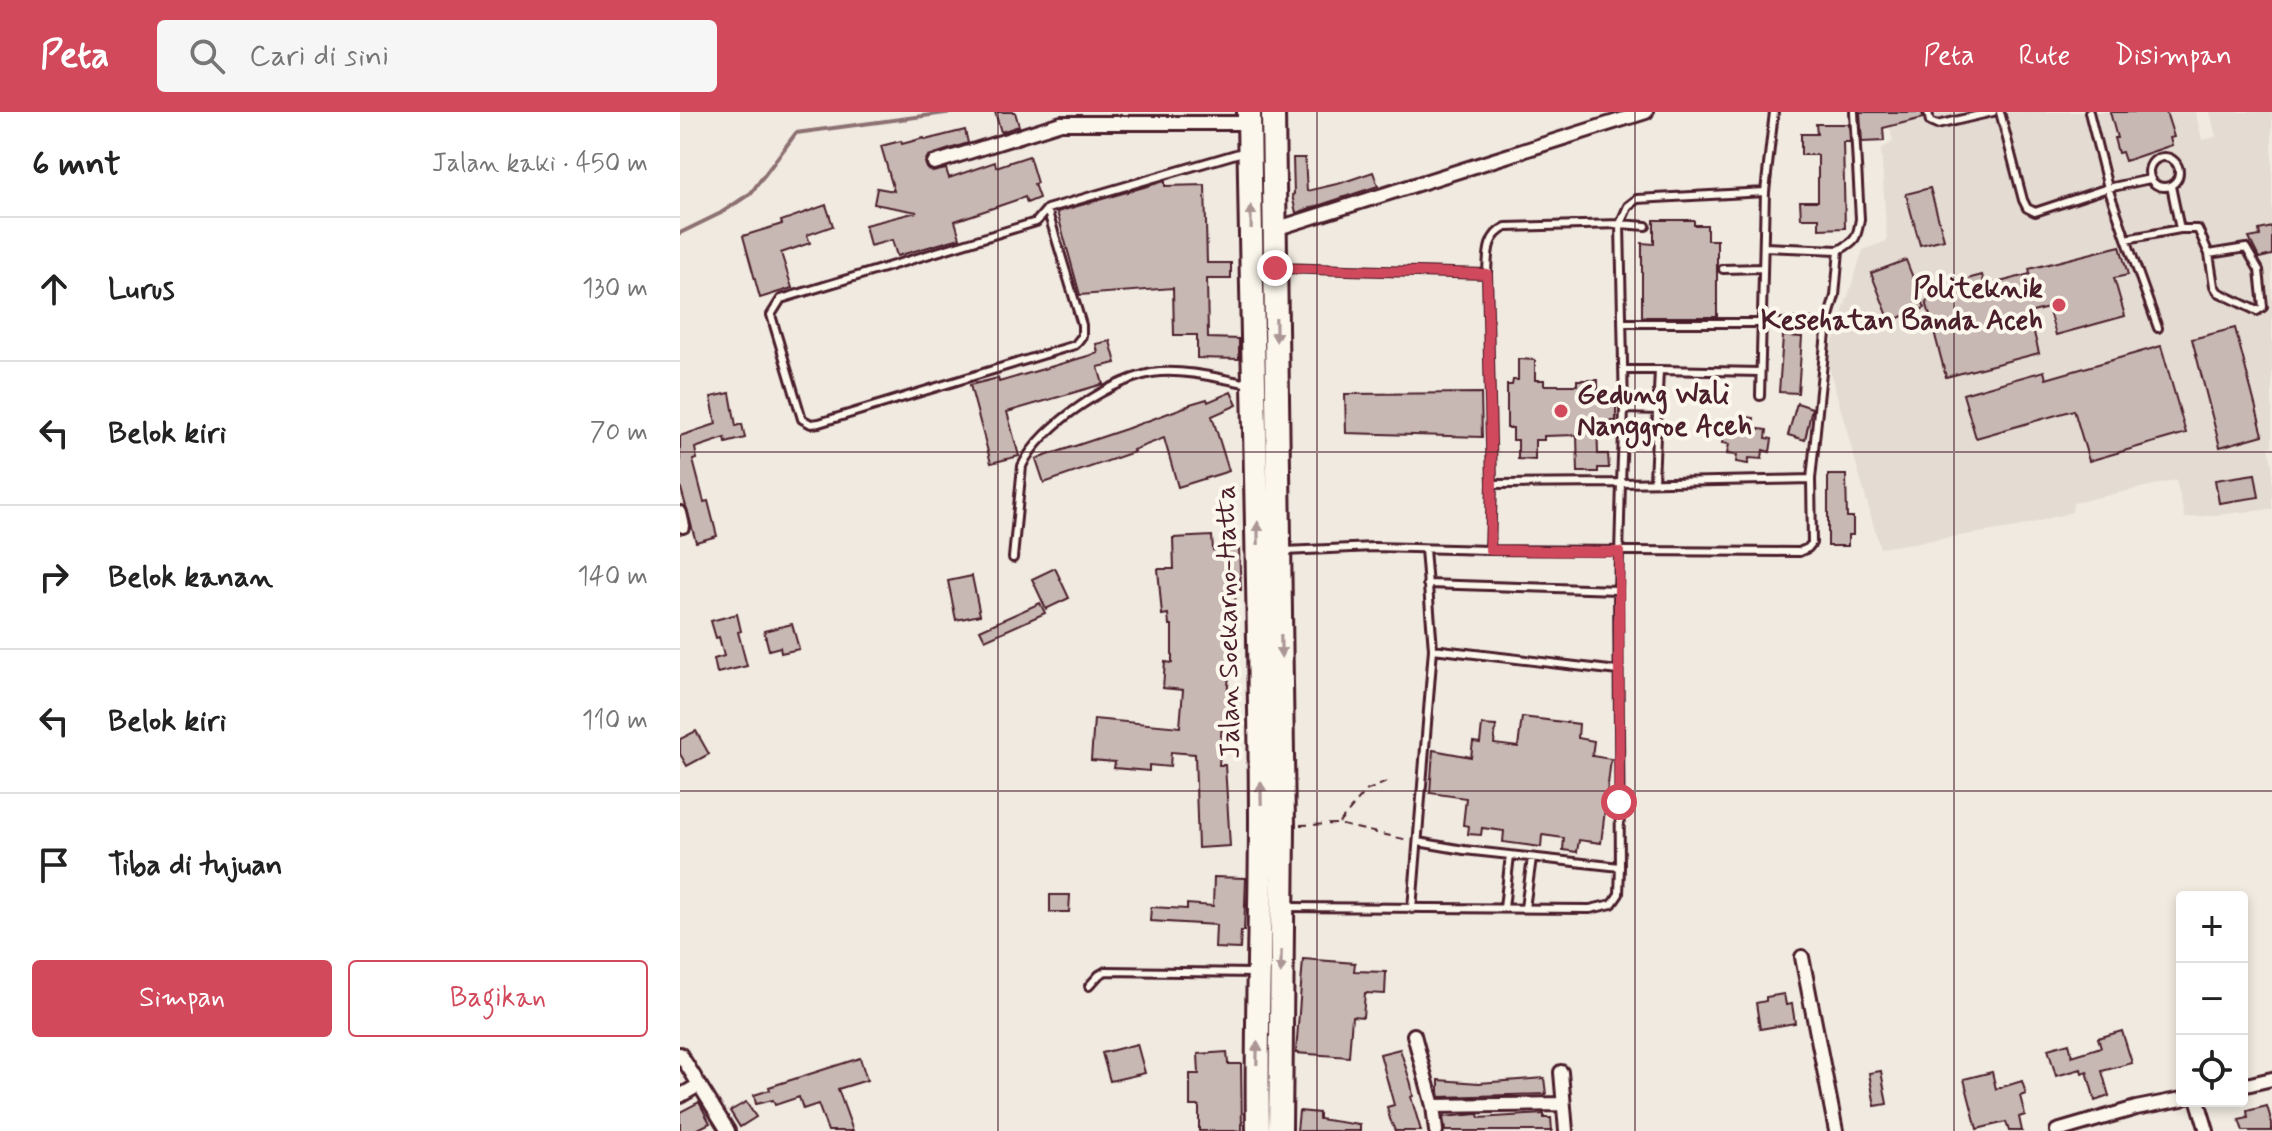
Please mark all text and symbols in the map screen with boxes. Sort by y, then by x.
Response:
search box [157,20,717,92]
text: Peta [40,32,109,81]
icon: search [185,34,229,78]
text: Cari di sini [249,37,389,76]
text: Peta [1923,38,1974,75]
text: Rute [2018,38,2070,75]
text: Disimpan [2114,38,2232,75]
text: 6 mnt [32,142,121,187]
text: Jalan kaki · 450 m [432,147,648,181]
one-way arrow [1244,204,1257,229]
route end [1257,250,1293,286]
icon: ahead [32,267,76,311]
text: Lurus [108,270,175,309]
place label: Politeknik Kesehatan Banda Aceh [1761,271,2043,340]
text: 130 m [582,272,648,306]
marker: Politeknik Kesehatan Banda Aceh [2050,296,2068,314]
one-way arrow [1270,318,1282,343]
place label: Gedung Wali Nanggroe Aceh [1577,377,1752,449]
marker: Gedung Wali Nanggroe Aceh [1552,402,1570,420]
icon: left [32,411,76,455]
text: Belok kiri [108,414,226,453]
text: 70 m [590,416,648,450]
street label: Jalan Soekarno-Hatta [1208,485,1250,759]
one-way arrow [1252,520,1264,545]
icon: right [32,555,76,599]
text: Belok kanan [108,558,273,597]
text: 140 m [577,560,648,594]
one-way arrow [1275,634,1287,659]
icon: left [32,699,76,743]
text: Belok kiri [108,702,226,741]
text: 110 m [582,704,648,738]
one-way arrow [1255,780,1267,805]
route start [1601,784,1637,820]
icon: arrive [32,843,76,887]
text: Tiba di tujuan [108,846,283,885]
map controls [2176,891,2248,1107]
button: + [2176,891,2248,963]
one-way arrow [1275,950,1288,975]
button: Simpan [32,960,332,1037]
button: Bagikan [348,960,648,1037]
button: − [2176,963,2248,1035]
button: locate [2176,1035,2248,1107]
one-way arrow [1251,1040,1264,1065]

